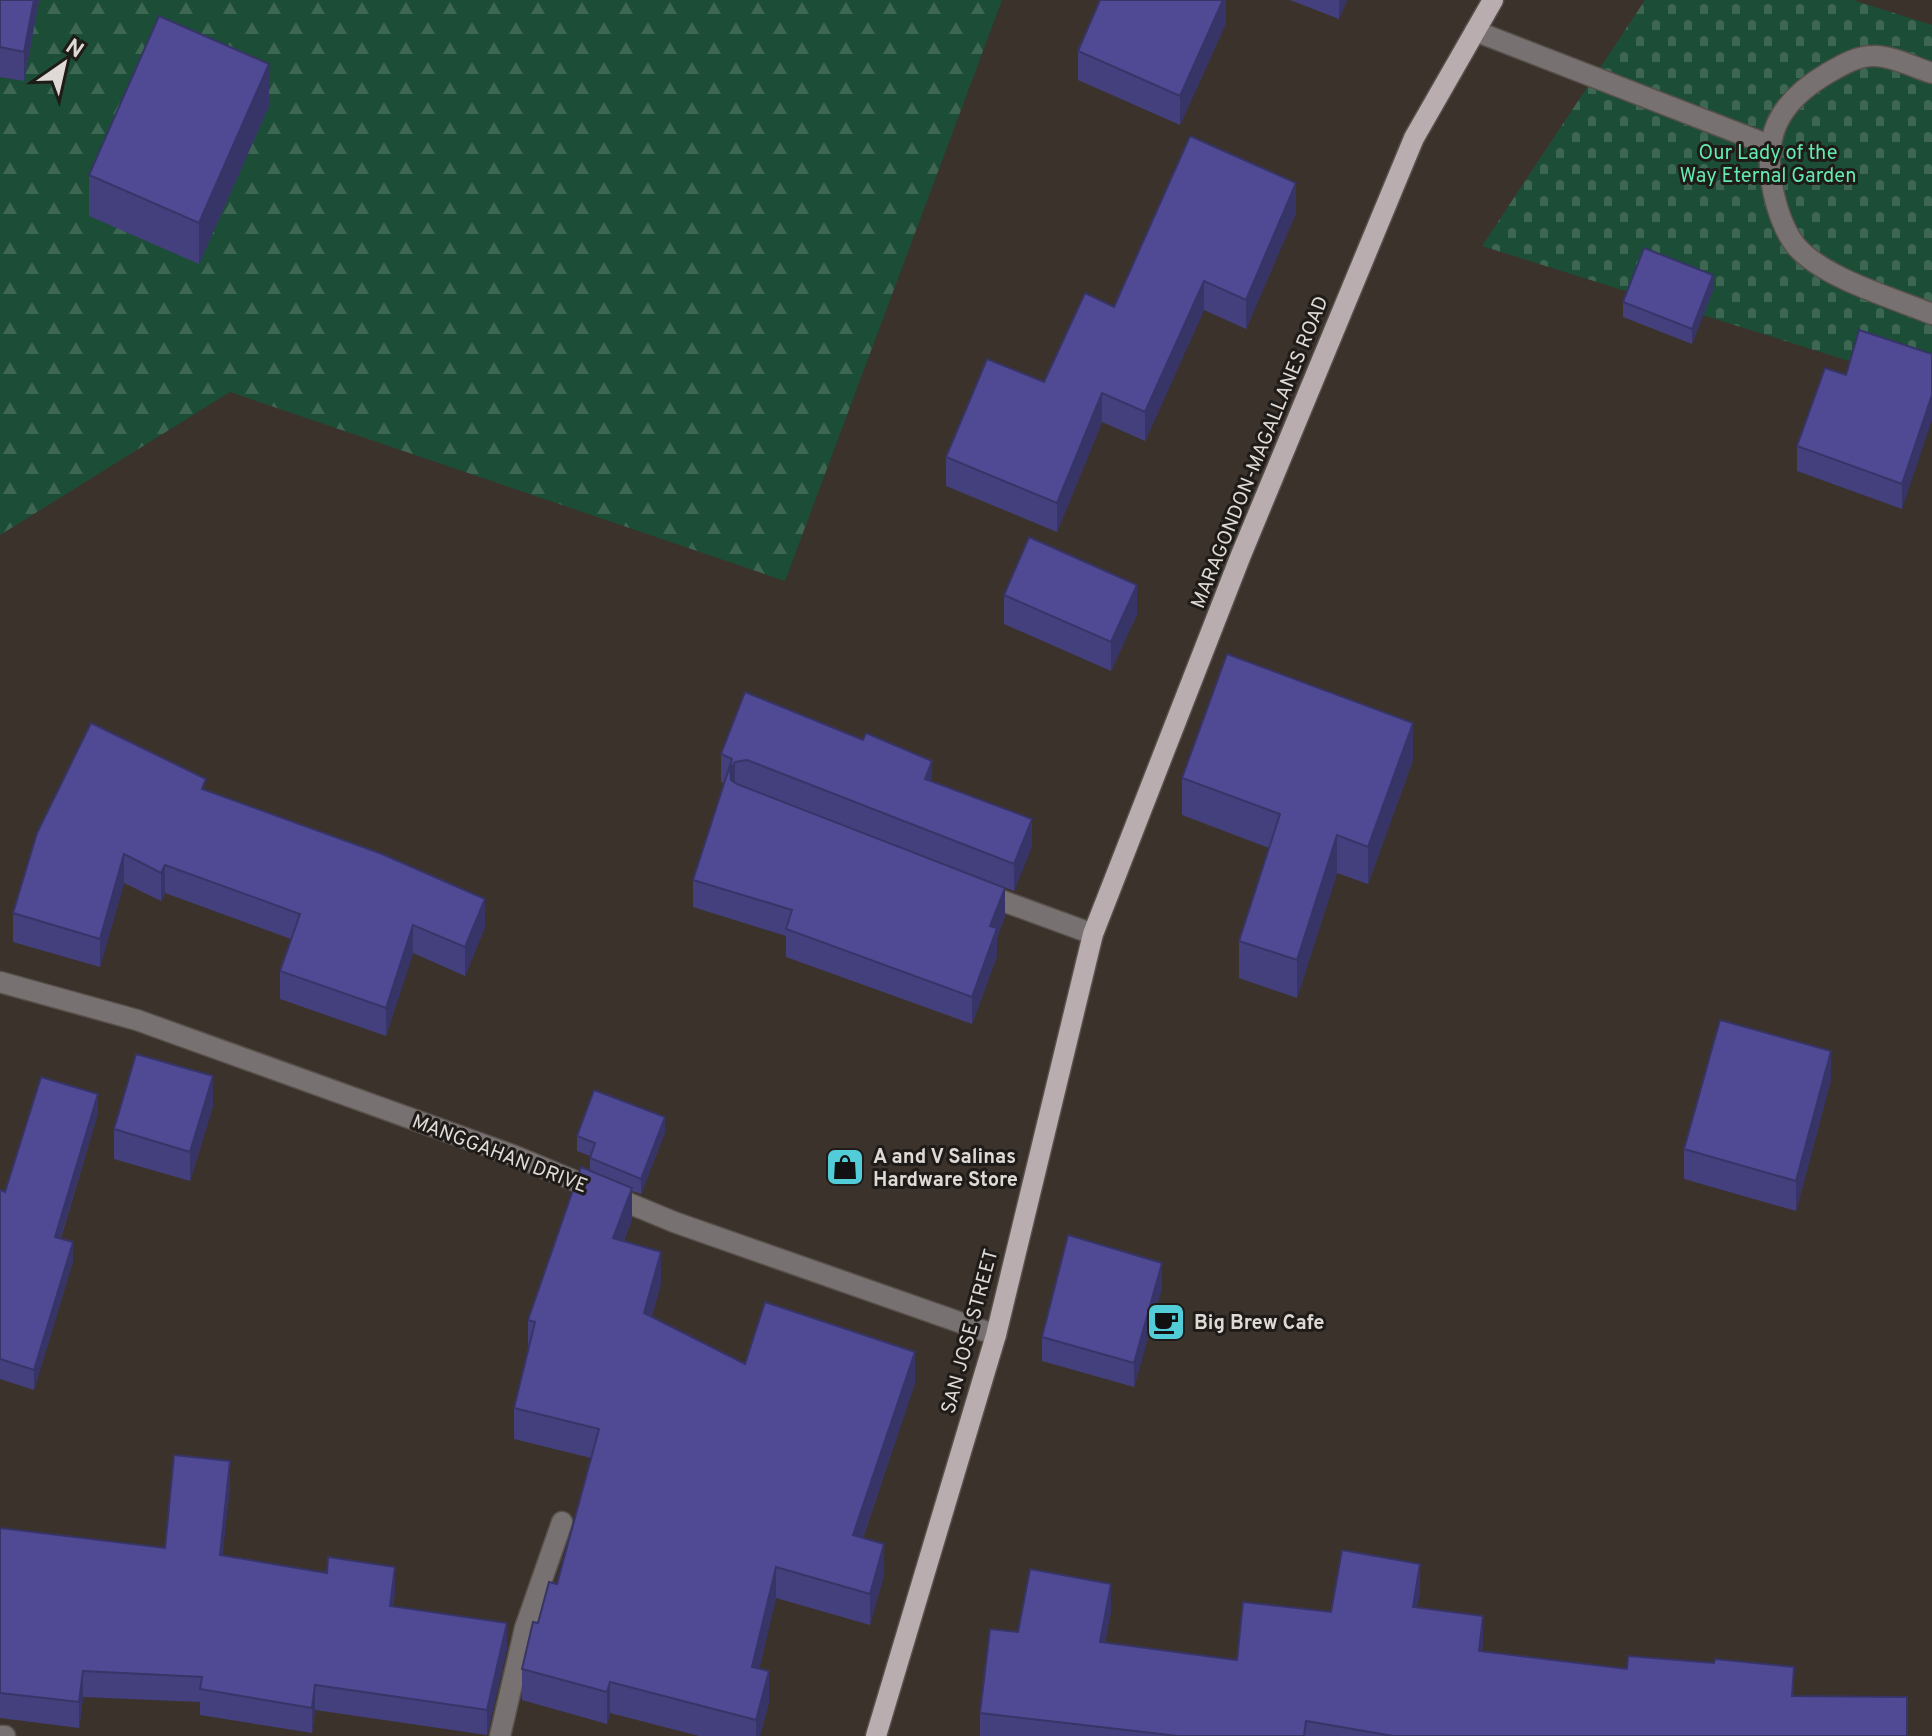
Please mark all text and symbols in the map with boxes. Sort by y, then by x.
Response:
north arrow [24,24,104,104]
text: N [60,34,88,65]
park label: Our Lady of the Way Eternal Garden [1679,141,1857,190]
street label: MARAGONDON-MAGALLANES ROAD [1186,293,1336,613]
street label: MANGGAHAN DRIVE [408,1109,591,1200]
place label: A and V Salinas Hardware Store [873,1145,1018,1194]
shop icon: A and V Salinas Hardware Store [824,1146,866,1188]
street label: SAN JOSE STREET [936,1246,1005,1417]
cafe icon: Big Brew Cafe [1145,1301,1187,1343]
place label: Big Brew Cafe [1194,1311,1325,1337]

